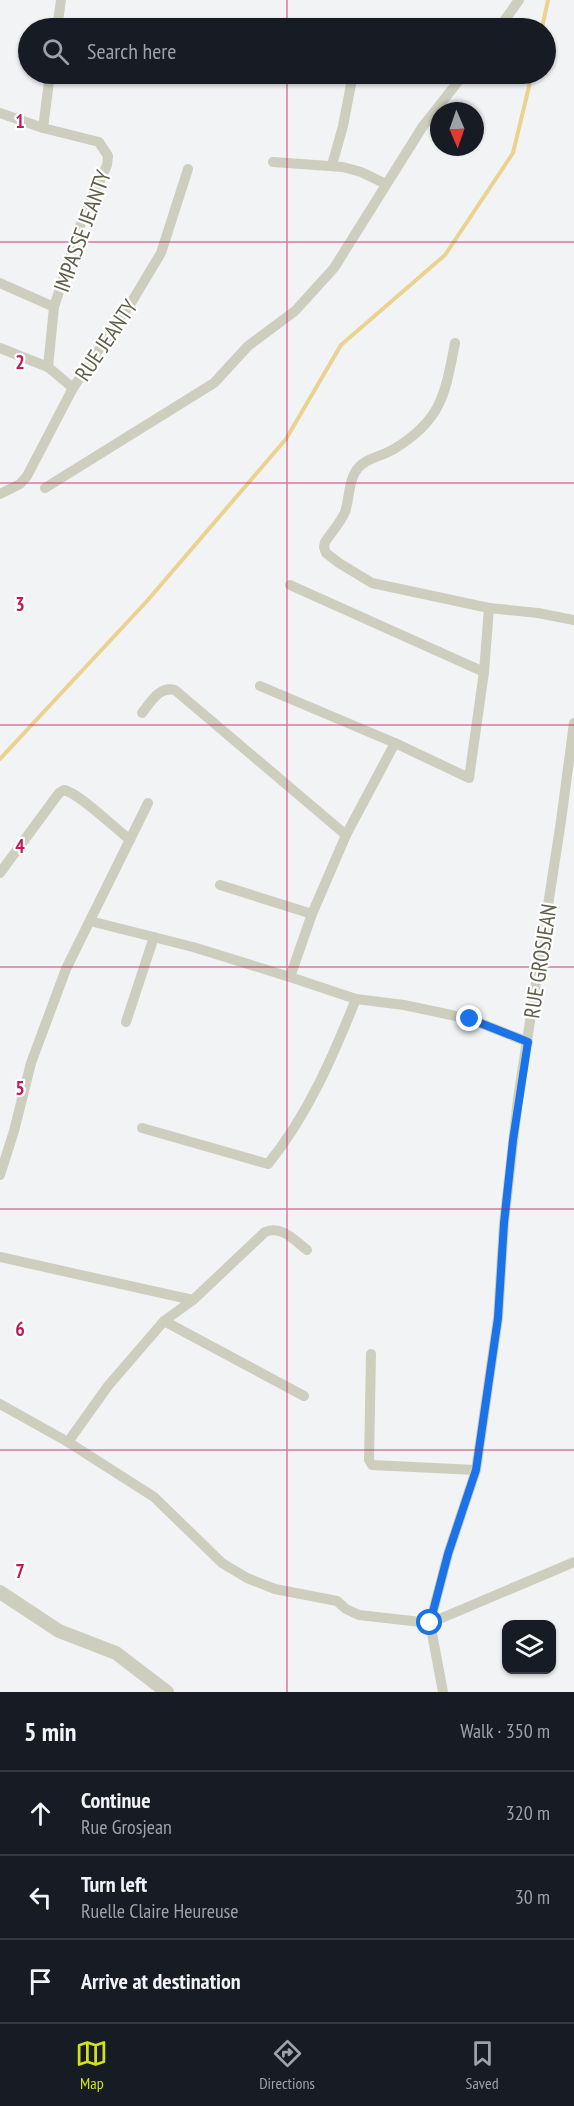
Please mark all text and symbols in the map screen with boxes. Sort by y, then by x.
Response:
search box [18,18,556,84]
icon: search [39,35,72,68]
text: Search here [87,37,176,65]
north arrow [430,102,484,156]
text: 1 [15,108,25,134]
street label: IMPASSE JEANTY [47,166,117,296]
street label: RUE JEANTY [69,294,143,386]
text: 2 [15,349,25,375]
text: 3 [15,591,25,617]
text: 4 [15,833,25,859]
street label: RUE GROSJEAN [517,902,563,1020]
route end [456,1005,482,1031]
text: 5 [15,1075,25,1101]
text: 6 [15,1316,25,1342]
text: 7 [15,1558,25,1584]
route start [416,1609,442,1635]
map controls [502,1620,556,1674]
button: layers [502,1620,556,1674]
text: 5 min [24,1715,77,1748]
text: Walk · 350 m [460,1718,550,1744]
text: Continue [81,1786,151,1814]
icon: ahead [24,1797,57,1830]
text: 320 m [506,1800,550,1826]
text: Rue Grosjean [81,1814,172,1840]
text: Turn left [81,1870,147,1898]
icon: left [24,1881,57,1914]
text: 30 m [515,1884,550,1910]
text: Ruelle Claire Heureuse [81,1898,239,1924]
icon: arrive [24,1965,57,1998]
text: Arrive at destination [81,1967,241,1995]
tab: Map [75,2037,108,2093]
tab: Directions [259,2037,315,2093]
tab: Saved [466,2037,499,2093]

